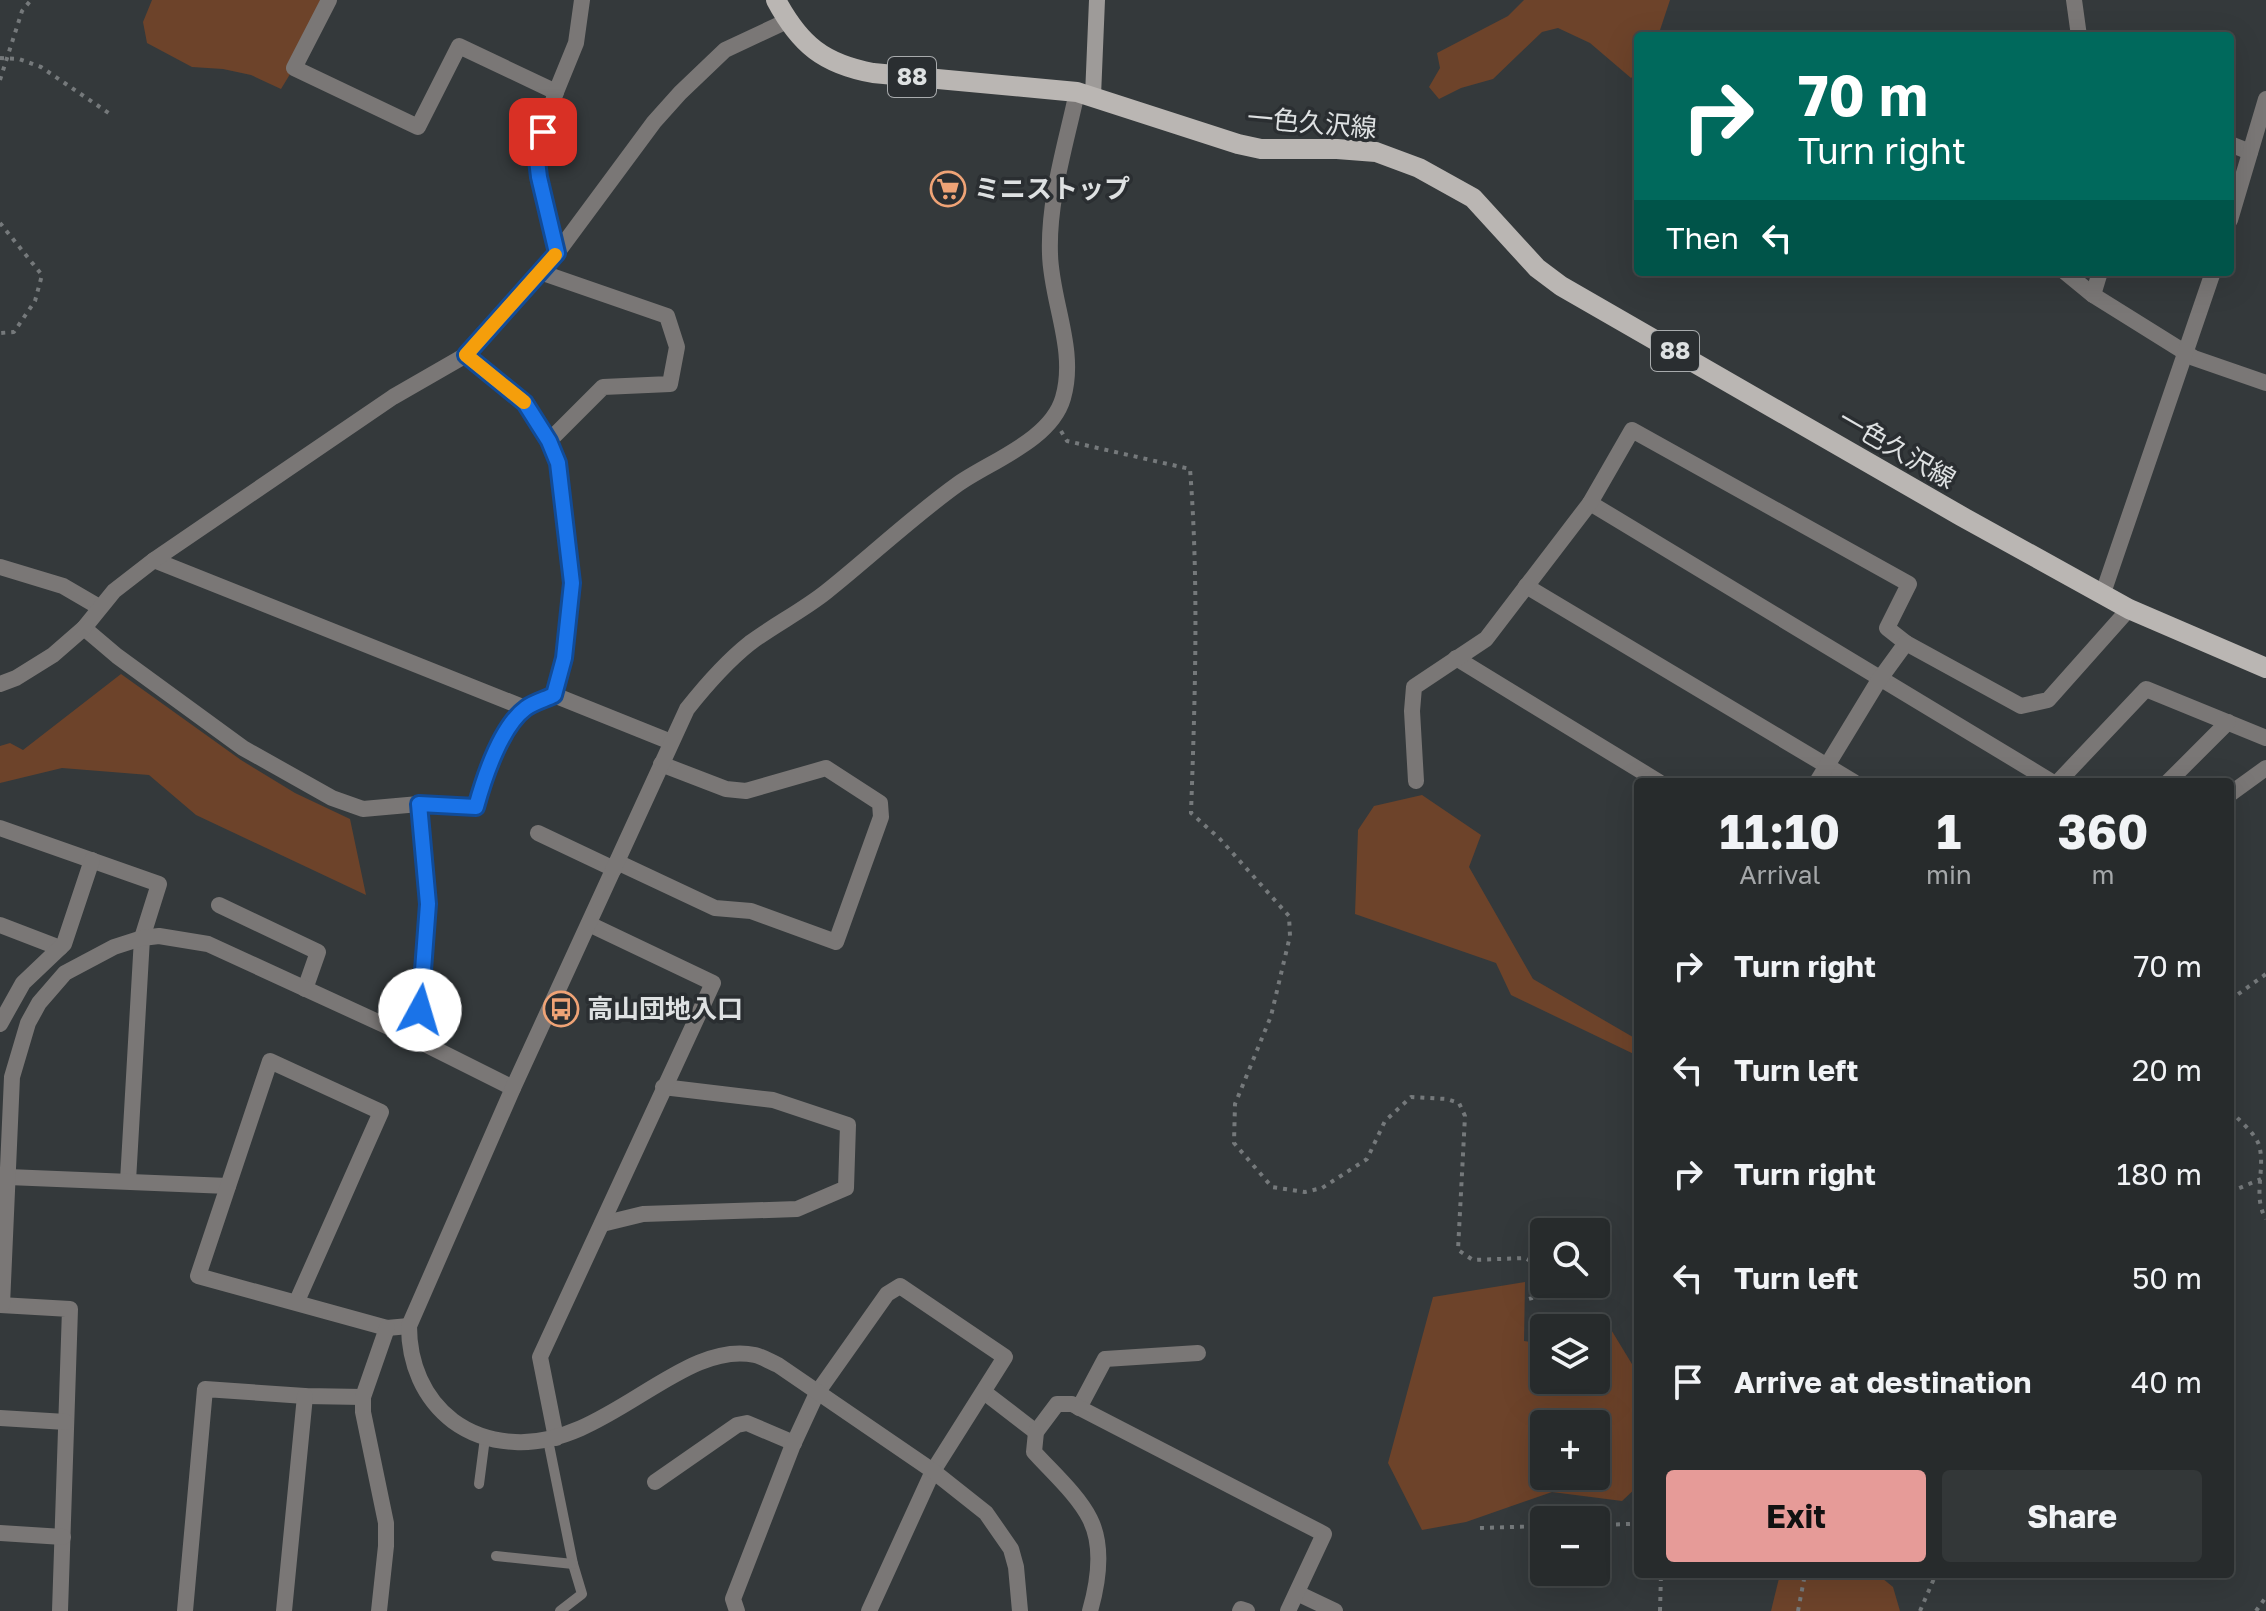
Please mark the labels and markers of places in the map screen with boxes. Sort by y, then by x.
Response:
pin [509,98,577,166]
supermarket icon: ミニストップ [929,170,967,208]
place label: ミニストップ [974,173,1130,204]
bus stop icon: 高山団地入口 [542,990,580,1028]
place label: 高山団地入口 [587,993,743,1024]

